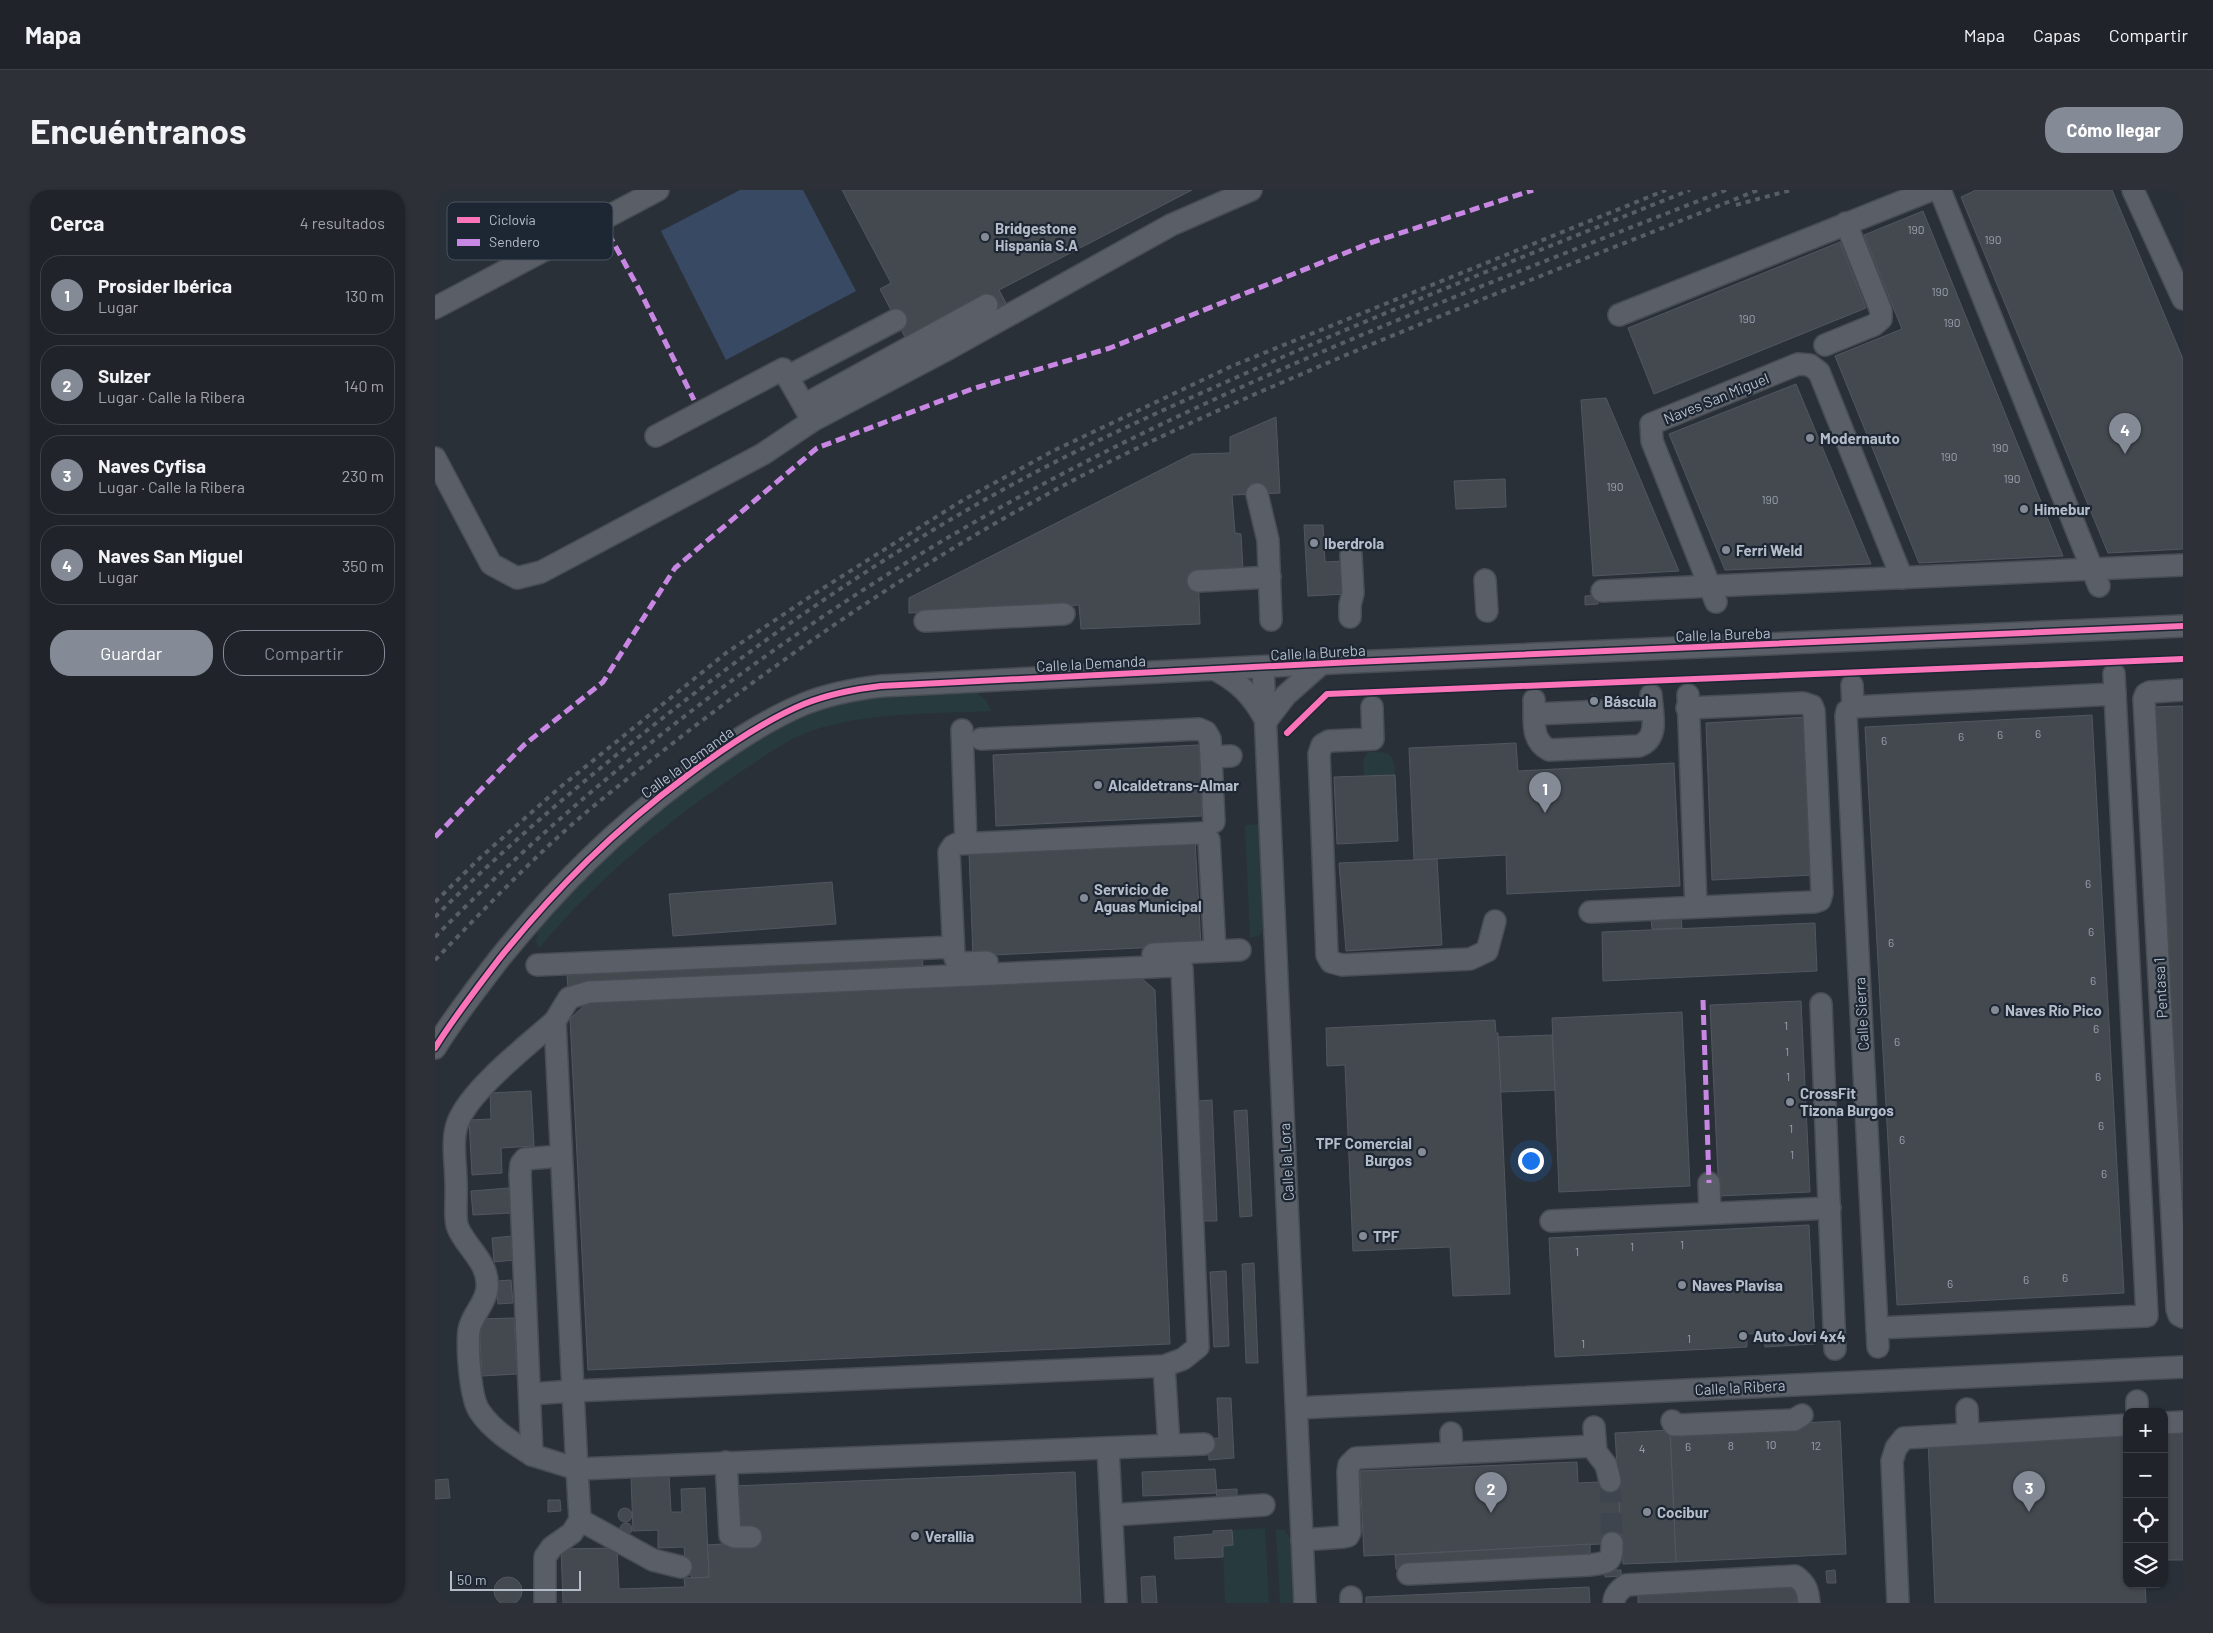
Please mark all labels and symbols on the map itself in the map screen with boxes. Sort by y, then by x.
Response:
legend [447,202,613,260]
text: Ciclovía [489,211,536,228]
place label: Bridgestone Hispania S.A [995,219,1078,254]
house number: 190 [1907,222,1925,236]
marker: Bridgestone Hispania S.A [979,231,991,243]
house number: 190 [1984,232,2002,246]
text: Sendero [489,233,540,250]
house number: 190 [1931,284,1949,298]
house number: 190 [1738,311,1756,325]
house number: 190 [1943,315,1961,329]
street label: Naves San Miguel [1661,369,1771,427]
pin: 4 [2109,413,2141,454]
place label: Modernauto [1820,429,1900,447]
marker: Modernauto [1804,432,1816,444]
house number: 190 [1991,440,2009,454]
house number: 190 [1940,449,1958,463]
house number: 190 [2003,471,2021,485]
house number: 190 [1606,479,1624,493]
house number: 190 [1761,492,1779,506]
place label: Himebur [2034,500,2091,518]
marker: Himebur [2018,503,2030,515]
place label: Iberdrola [1324,534,1384,552]
marker: Iberdrola [1308,537,1320,549]
place label: Ferri Weld [1736,541,1803,559]
marker: Ferri Weld [1720,544,1732,556]
street label: Calle la Bureba [1675,623,1771,645]
street label: Calle la Bureba [1270,641,1366,663]
street label: Calle la Demanda [1036,651,1146,675]
place label: Báscula [1604,692,1657,710]
marker: Báscula [1588,695,1600,707]
street label: Calle la Demanda [637,722,737,802]
house number: 6 [2035,726,2041,740]
house number: 6 [1997,727,2003,741]
house number: 6 [1958,729,1964,743]
house number: 6 [1881,733,1887,747]
pin: 1 [1529,772,1561,813]
place label: Alcaldetrans-Almar [1108,776,1239,794]
marker: Alcaldetrans-Almar [1092,779,1104,791]
house number: 6 [2085,876,2091,890]
place label: Servicio de Aguas Municipal [1094,880,1202,915]
marker: Servicio de Aguas Municipal [1078,892,1090,904]
house number: 6 [2088,924,2094,938]
house number: 6 [1888,935,1894,949]
street label: Pentasa 1 [2149,957,2171,1019]
house number: 6 [2090,973,2096,987]
street label: Calle Sierra [1850,977,1872,1051]
place label: Naves Río Pico [2005,1001,2102,1019]
marker: Naves Río Pico [1989,1004,2001,1016]
house number: 1 [1784,1018,1788,1032]
house number: 6 [2093,1021,2099,1035]
house number: 6 [1894,1034,1900,1048]
house number: 1 [1785,1044,1789,1058]
house number: 1 [1786,1069,1790,1083]
house number: 6 [2095,1069,2101,1083]
place label: CrossFit Tizona Burgos [1800,1084,1894,1119]
marker: CrossFit Tizona Burgos [1784,1096,1796,1108]
house number: 6 [2098,1118,2104,1132]
house number: 1 [1789,1121,1793,1135]
street label: Calle la Lora [1275,1122,1297,1202]
house number: 6 [1899,1132,1905,1146]
place label: TPF Comercial Burgos [1316,1134,1412,1169]
marker: TPF Comercial Burgos [1416,1146,1428,1158]
house number: 1 [1790,1147,1794,1161]
your location [1518,1148,1544,1174]
house number: 6 [2101,1166,2107,1180]
place label: TPF [1373,1227,1400,1245]
marker: TPF [1357,1230,1369,1242]
house number: 1 [1680,1237,1684,1251]
house number: 1 [1630,1239,1634,1253]
house number: 1 [1575,1244,1579,1258]
house number: 6 [2062,1270,2068,1284]
house number: 6 [2023,1272,2029,1286]
place label: Naves Plavisa [1692,1276,1783,1294]
house number: 6 [1947,1276,1953,1290]
marker: Naves Plavisa [1676,1279,1688,1291]
place label: Auto Jovi 4x4 [1753,1327,1846,1345]
marker: Auto Jovi 4x4 [1737,1330,1749,1342]
house number: 1 [1687,1331,1691,1345]
house number: 1 [1581,1336,1585,1350]
street label: Calle la Ribera [1694,1376,1786,1398]
house number: 10 [1766,1437,1776,1451]
house number: 8 [1728,1438,1734,1452]
house number: 12 [1811,1438,1821,1452]
house number: 6 [1685,1439,1691,1453]
house number: 4 [1639,1441,1645,1455]
pin: 3 [2013,1471,2045,1512]
pin: 2 [1475,1472,1507,1513]
place label: Cocibur [1657,1503,1709,1521]
marker: Cocibur [1641,1506,1653,1518]
place label: Verallia [925,1527,974,1545]
marker: Verallia [909,1530,921,1542]
scale bar [450,1568,581,1591]

